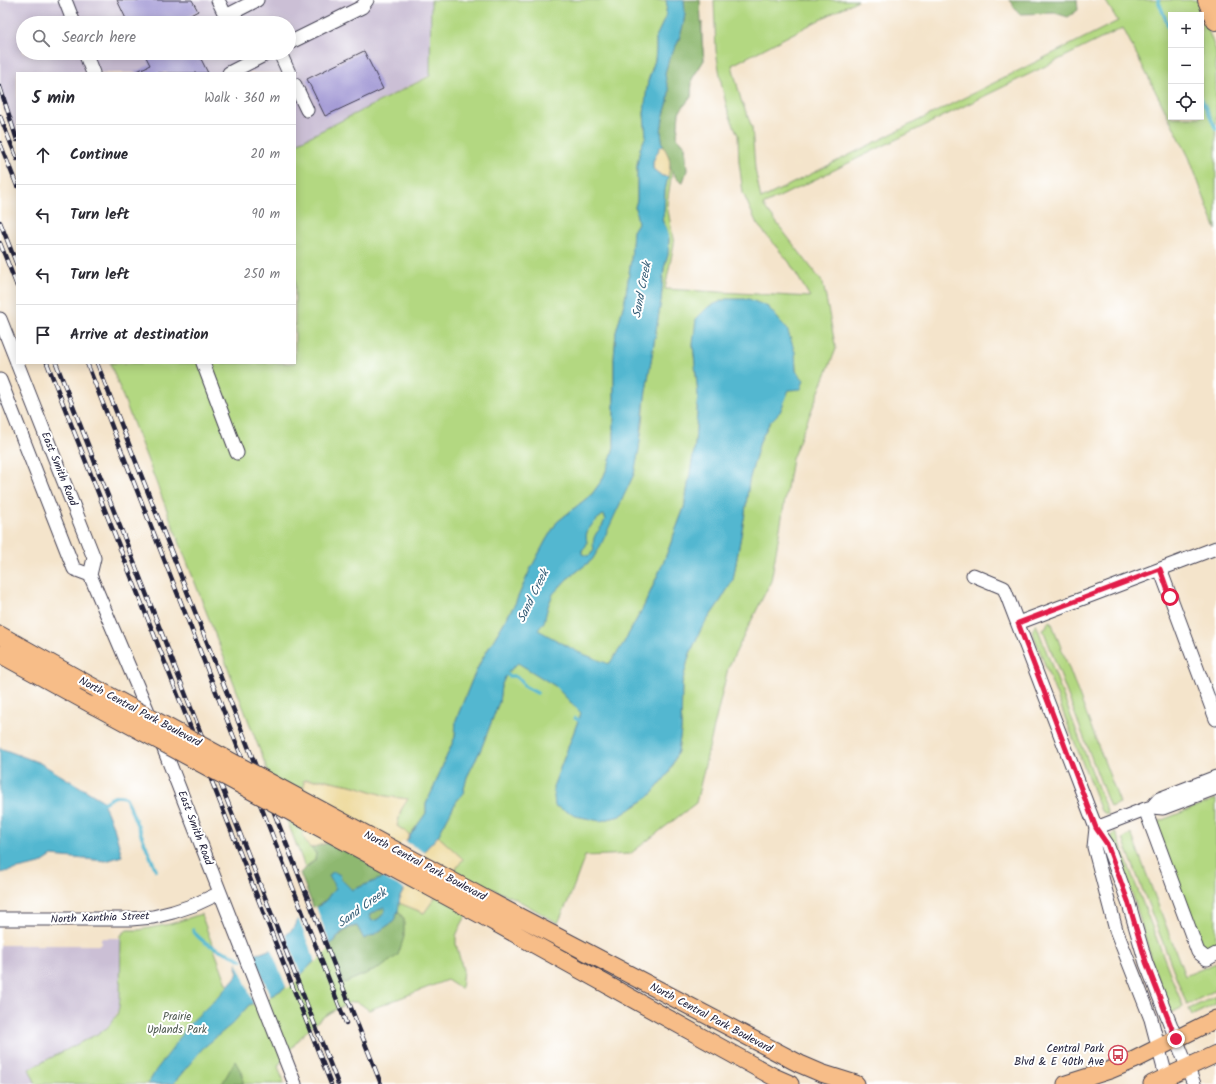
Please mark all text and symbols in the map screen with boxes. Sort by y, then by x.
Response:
map controls [1168,12,1204,120]
button: + [1168,12,1204,48]
search box [16,16,296,60]
text: Search here [62,26,136,50]
icon: search [30,27,52,49]
button: − [1168,48,1204,84]
button: locate [1168,84,1204,120]
text: 5 min [32,85,75,112]
text: Walk · 360 m [204,88,280,109]
text: Continue [70,143,128,167]
icon: ahead [32,144,54,166]
text: 20 m [250,144,280,165]
text: Turn left [70,203,130,227]
icon: left [32,204,54,226]
text: 90 m [252,204,280,225]
water label: Sand Creek [627,258,657,320]
text: Turn left [70,263,130,287]
icon: left [32,264,54,286]
text: 250 m [243,264,280,285]
text: Arrive at destination [70,323,209,347]
icon: arrive [32,324,54,346]
street label: East Smith Road [36,429,82,509]
water label: Sand Creek [512,564,555,626]
route start [1161,588,1179,606]
street label: North Central Park Boulevard [76,672,205,752]
street label: East Smith Road [172,788,218,868]
street label: North Central Park Boulevard [361,826,490,906]
water label: Sand Creek [333,882,392,932]
street label: North Xanthia Street [50,907,150,929]
street label: North Central Park Boulevard [647,978,776,1058]
park label: Prairie Uplands Park [147,1008,208,1039]
route end [1167,1030,1185,1048]
place label: Central Park Blvd & E 40th Ave [1014,1040,1105,1071]
bus stop icon: Central Park Blvd & E 40th Ave [1107,1044,1129,1066]

